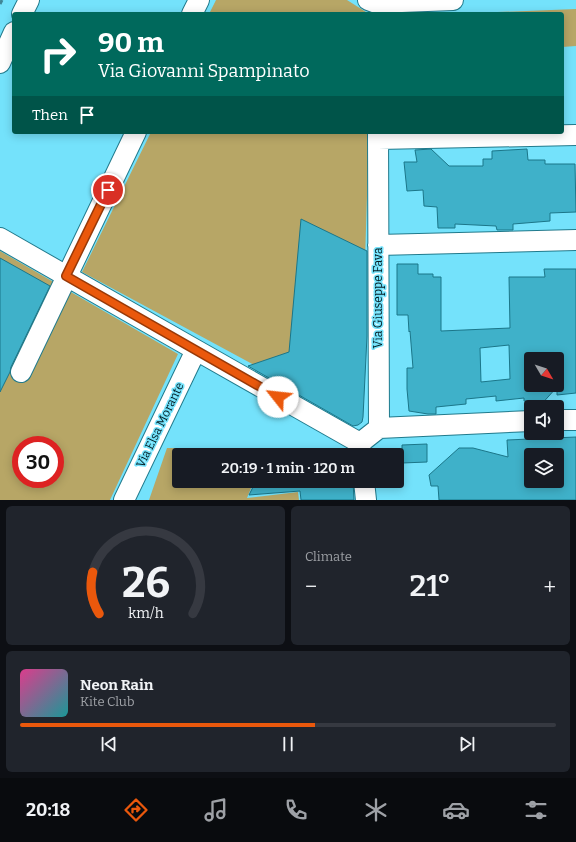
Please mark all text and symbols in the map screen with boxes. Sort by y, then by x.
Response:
text: 90 m [98,26,164,59]
icon: right [32,28,84,80]
text: Via Giovanni Spampinato [98,60,310,82]
icon: arrive [76,104,98,126]
text: Then [32,106,68,124]
pin [91,173,125,207]
icon: arrive [97,179,119,201]
street label: Via Giuseppe Fava [371,247,385,348]
north arrow [524,352,564,392]
map controls [524,352,564,488]
position arrow [257,376,299,418]
street label: Via Elsa Morante [133,380,187,470]
button: sound [524,400,564,440]
speed limit sign: 30 [12,436,64,488]
button: layers [524,448,564,488]
text: 20:19 · 1 min · 120 m [221,459,355,477]
text: Climate [305,549,352,564]
text: 26 [122,557,169,607]
text: 21° [410,568,451,604]
text: − [305,573,317,600]
text: + [543,573,556,600]
text: km/h [128,604,163,621]
text: Neon Rain [80,676,153,694]
text: Kite Club [80,694,134,709]
icon: previous [98,733,120,755]
icon: pause [277,733,299,755]
icon: next [456,733,478,755]
icon: directions [122,796,150,824]
icon: music [202,796,230,824]
icon: phone [282,796,310,824]
icon: climate [362,796,390,824]
icon: car [442,796,470,824]
icon: filters [522,796,550,824]
text: 20:18 [26,799,70,821]

